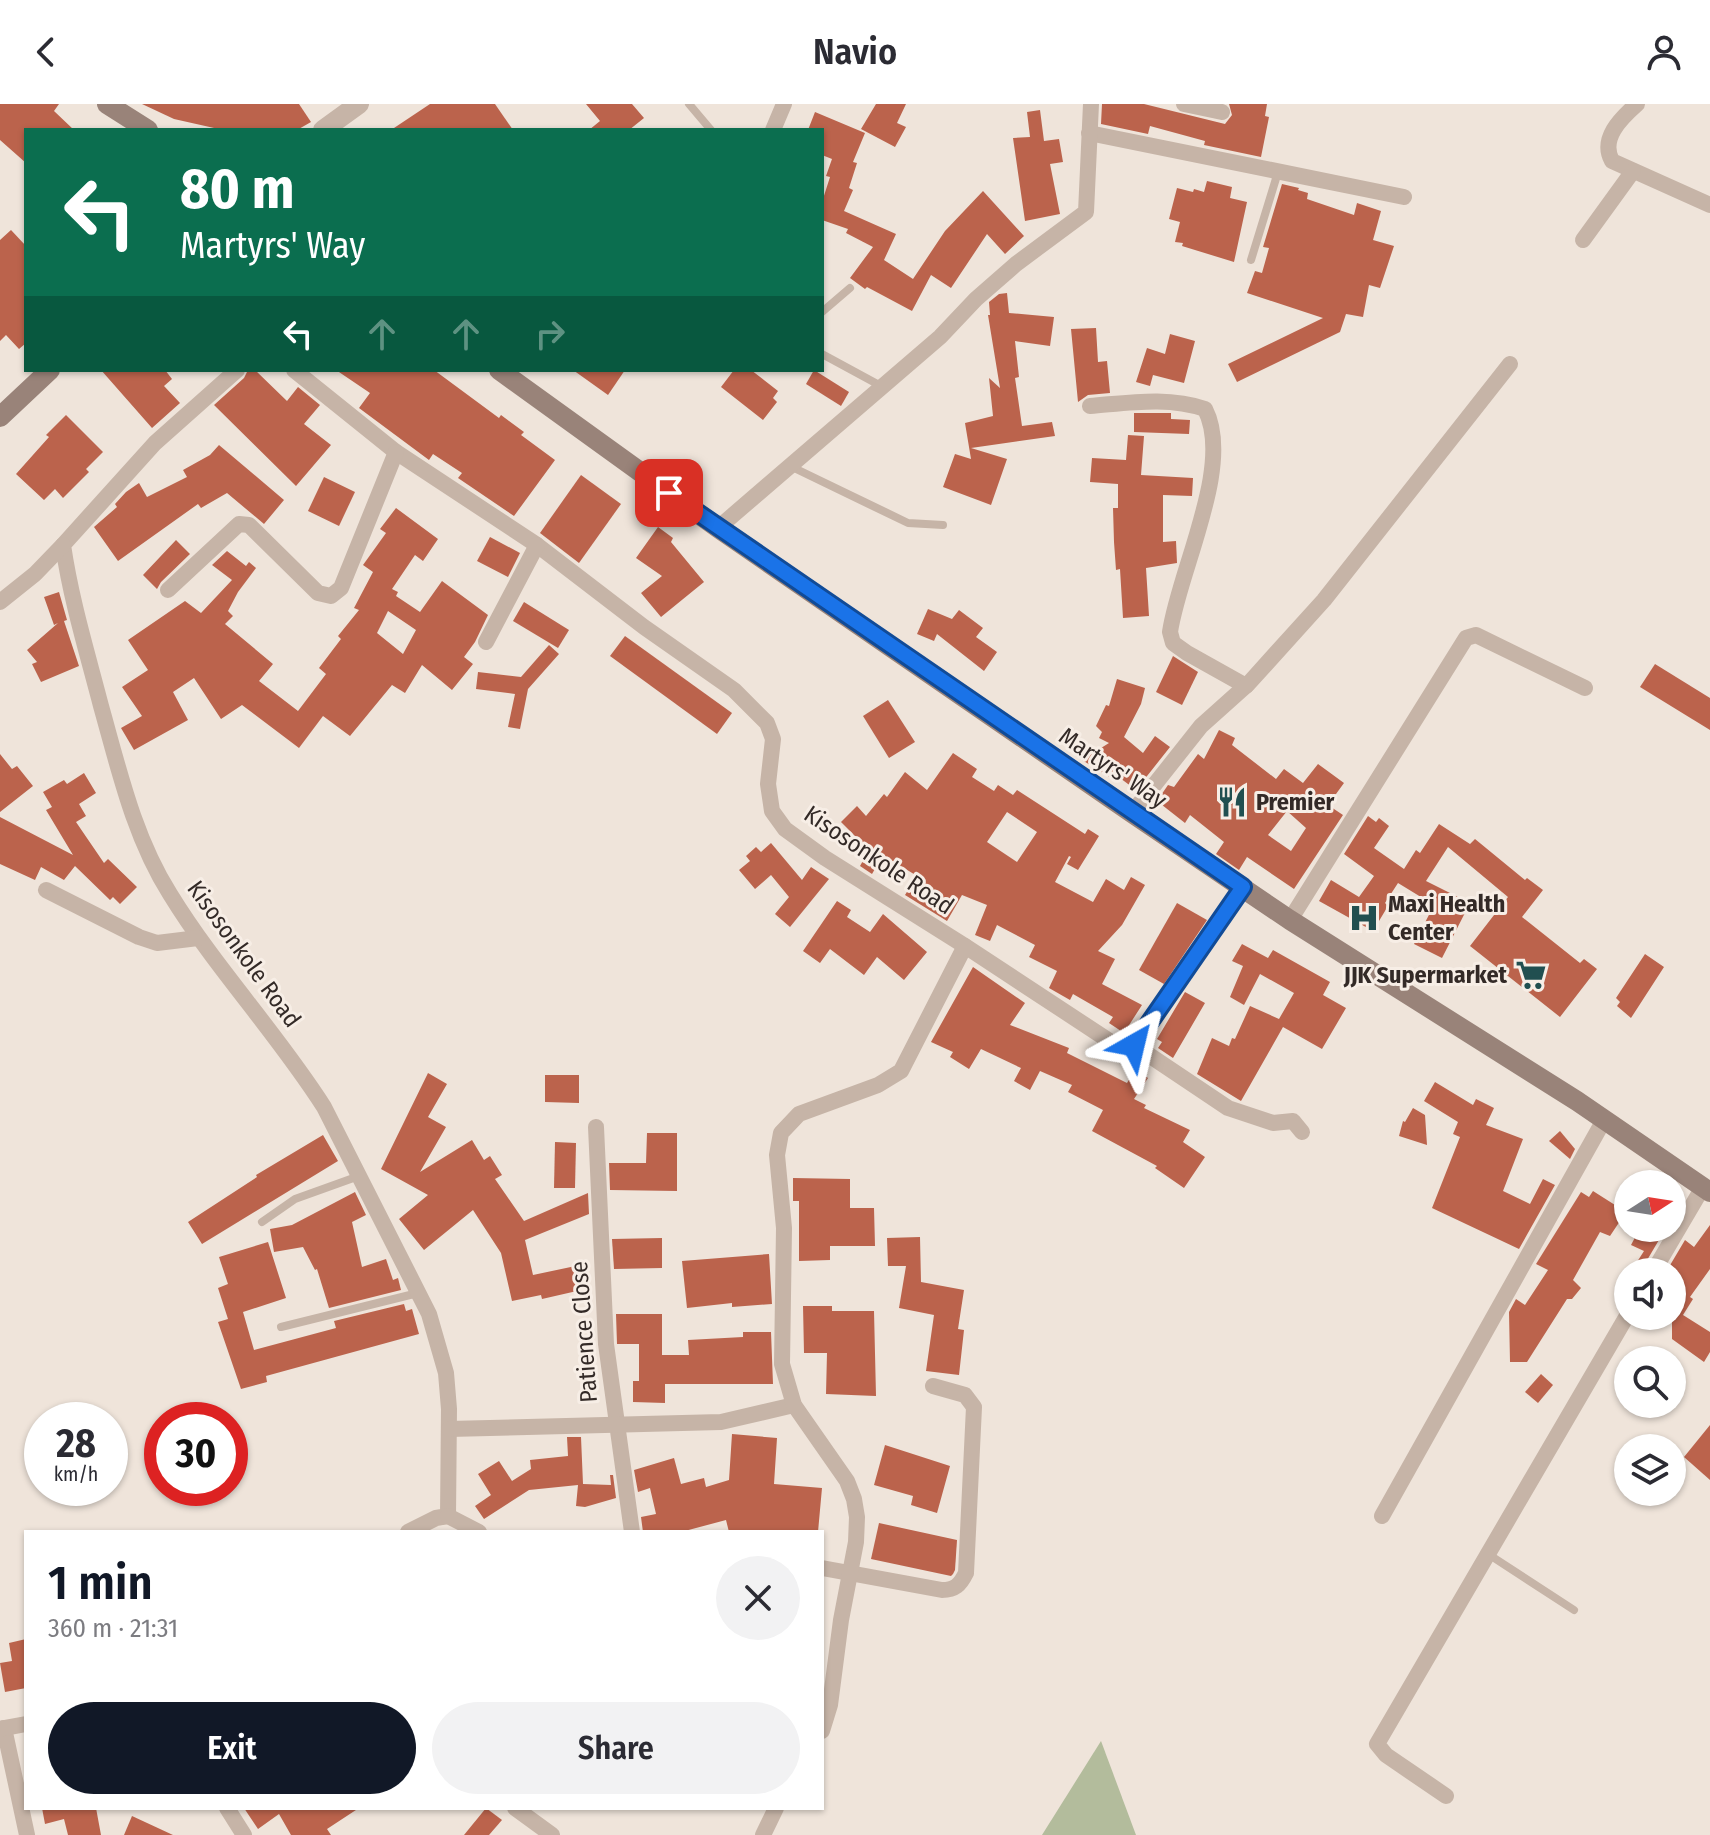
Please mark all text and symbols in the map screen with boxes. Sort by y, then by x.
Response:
icon: back [24,30,68,74]
text: Navio [813,30,897,74]
icon: person [1642,30,1686,74]
text: 80 m [180,156,295,223]
icon: left [48,160,152,264]
text: Martyrs' Way [180,224,365,268]
icon: left [276,312,320,356]
icon: ahead [360,312,404,356]
icon: ahead [444,312,488,356]
icon: right [528,312,572,356]
pin [635,459,703,527]
icon: arrive [647,471,691,515]
street label: Martyrs' Way [1054,722,1172,814]
restaurant icon: Premier [1215,785,1249,819]
place label: Premier [1256,788,1335,816]
street label: Kisosonkole Road [799,800,959,920]
street label: Kisosonkole Road [181,875,307,1033]
place label: Maxi Health Center [1388,890,1505,946]
hospital icon: Maxi Health Center [1347,901,1381,935]
supermarket icon: JJK Supermarket [1514,958,1548,992]
place label: JJK Supermarket [1343,961,1508,989]
position arrow [1092,1003,1176,1087]
north arrow [1614,1170,1686,1242]
map controls [1614,1170,1686,1506]
button: sound [1614,1258,1686,1330]
street label: Patience Close [565,1260,603,1404]
button: search [1614,1346,1686,1418]
speed limit sign: 30 [144,1402,248,1506]
text: 28 [56,1420,96,1468]
button: layers [1614,1434,1686,1506]
text: km/h [54,1462,98,1486]
text: 1 min [48,1554,153,1612]
button: close [716,1556,800,1640]
text: 360 m · 21:31 [48,1613,178,1644]
button: Exit [48,1702,416,1794]
button: Share [432,1702,800,1794]

